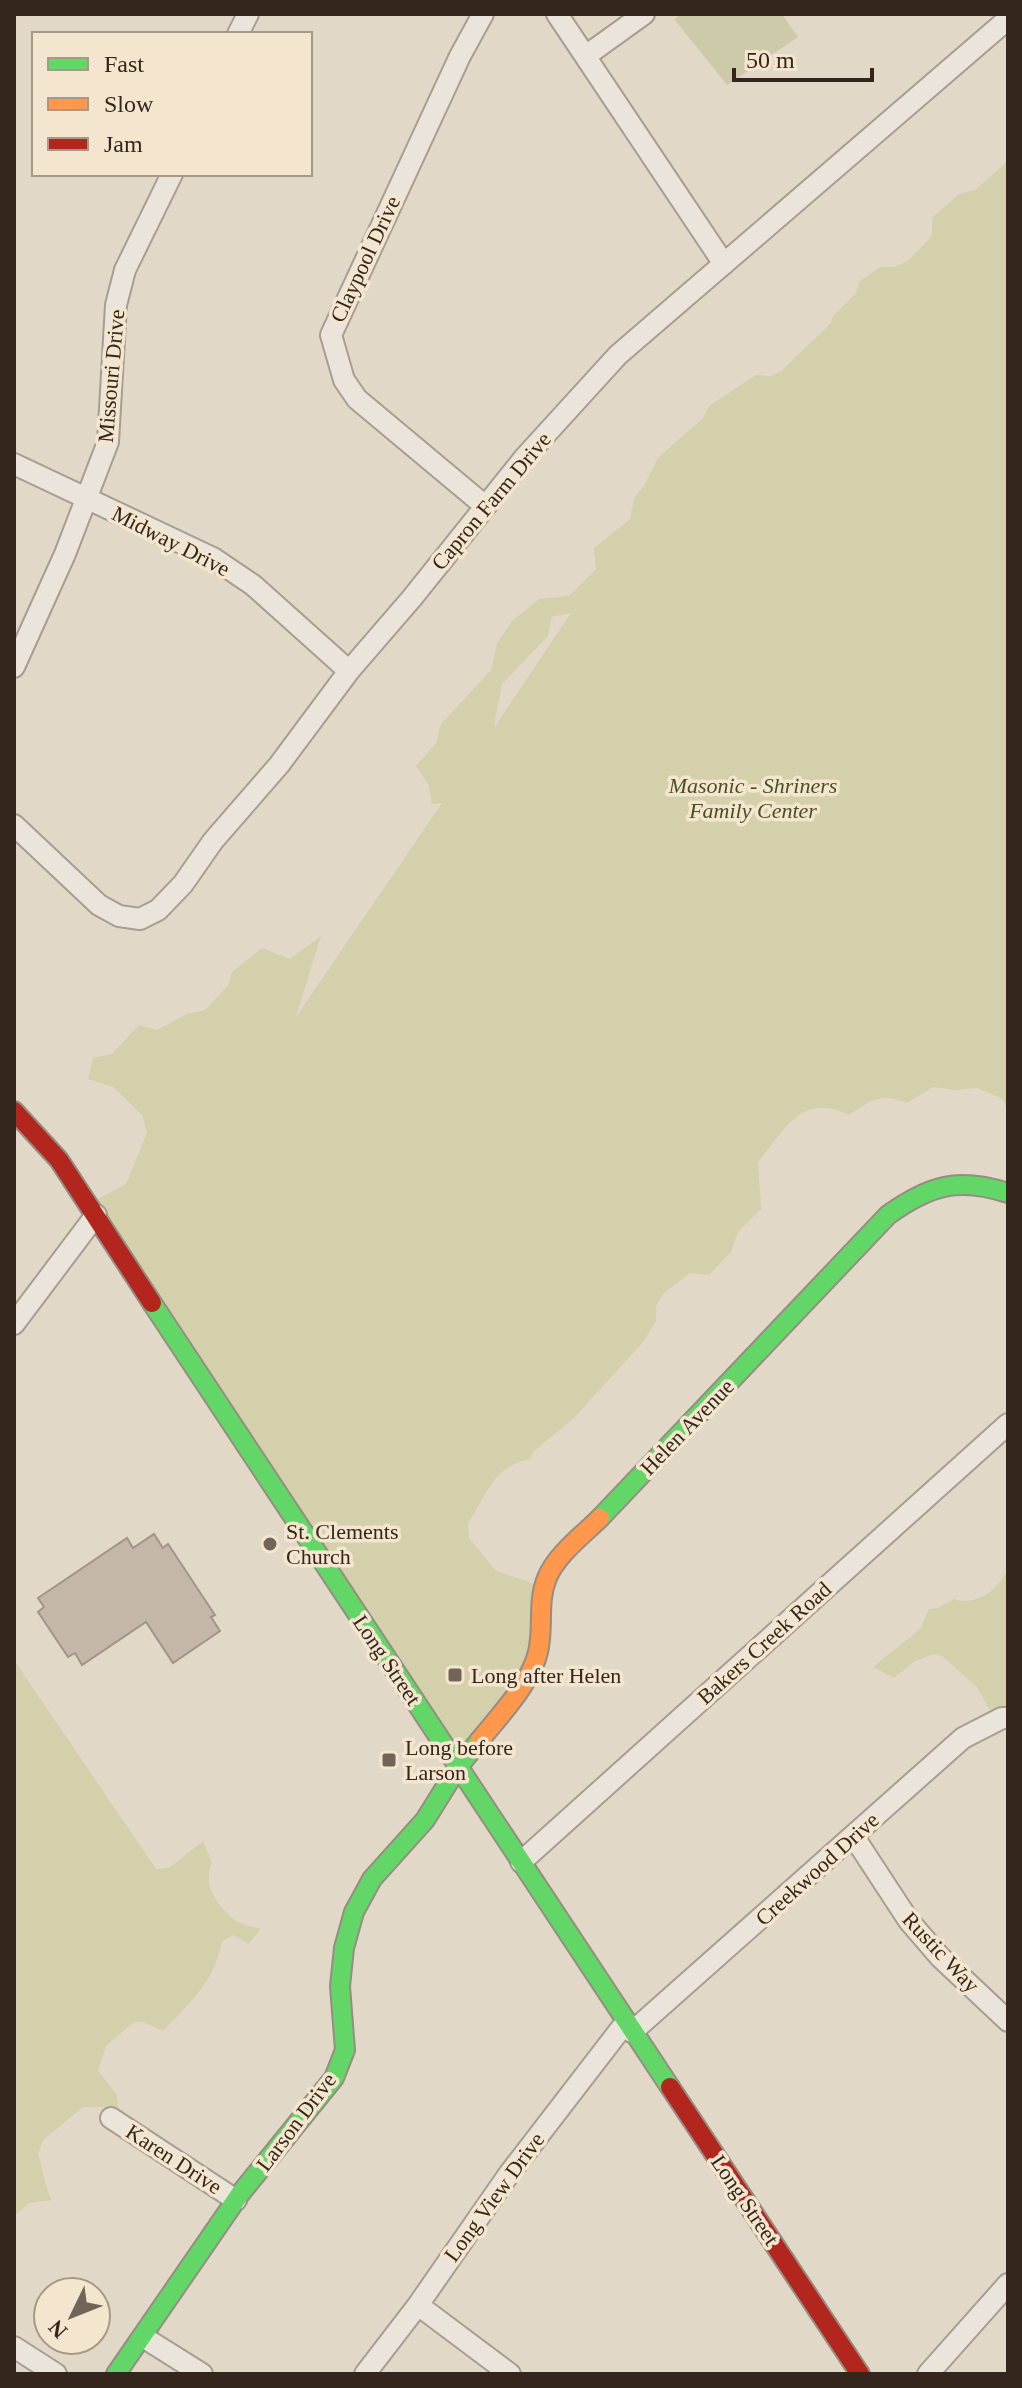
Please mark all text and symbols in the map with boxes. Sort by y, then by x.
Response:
legend [32,32,312,176]
scale bar [734,32,872,82]
text: 50 m [746,47,795,73]
text: Fast [104,51,144,77]
text: Slow [104,91,154,117]
text: Jam [104,131,143,157]
street label: Claypool Drive [325,192,405,326]
street label: Missouri Drive [93,308,129,444]
street label: Capron Farm Drive [426,427,556,575]
street label: Midway Drive [108,501,234,581]
park label: Masonic - Shriners Family Center [668,773,837,823]
street label: Helen Avenue [635,1374,739,1480]
place label: St. Clements Church [286,1519,398,1569]
marker: St. Clements Church [261,1535,279,1553]
street label: Bakers Creek Road [692,1576,836,1710]
street label: Long Street [348,1610,426,1710]
place label: Long after Helen [471,1663,621,1688]
marker: Long after Helen [446,1666,464,1684]
place label: Long before Larson [405,1735,513,1785]
marker: Long before Larson [380,1751,398,1769]
street label: Creekwood Drive [750,1807,884,1931]
street label: Rustic Way [897,1907,985,1997]
street label: Larson Drive [251,2068,341,2176]
street label: Karen Drive [121,2119,227,2199]
street label: Long View Drive [439,2128,549,2266]
street label: Long Street [706,2150,784,2250]
north arrow [32,2276,112,2356]
text: N [43,2315,72,2344]

